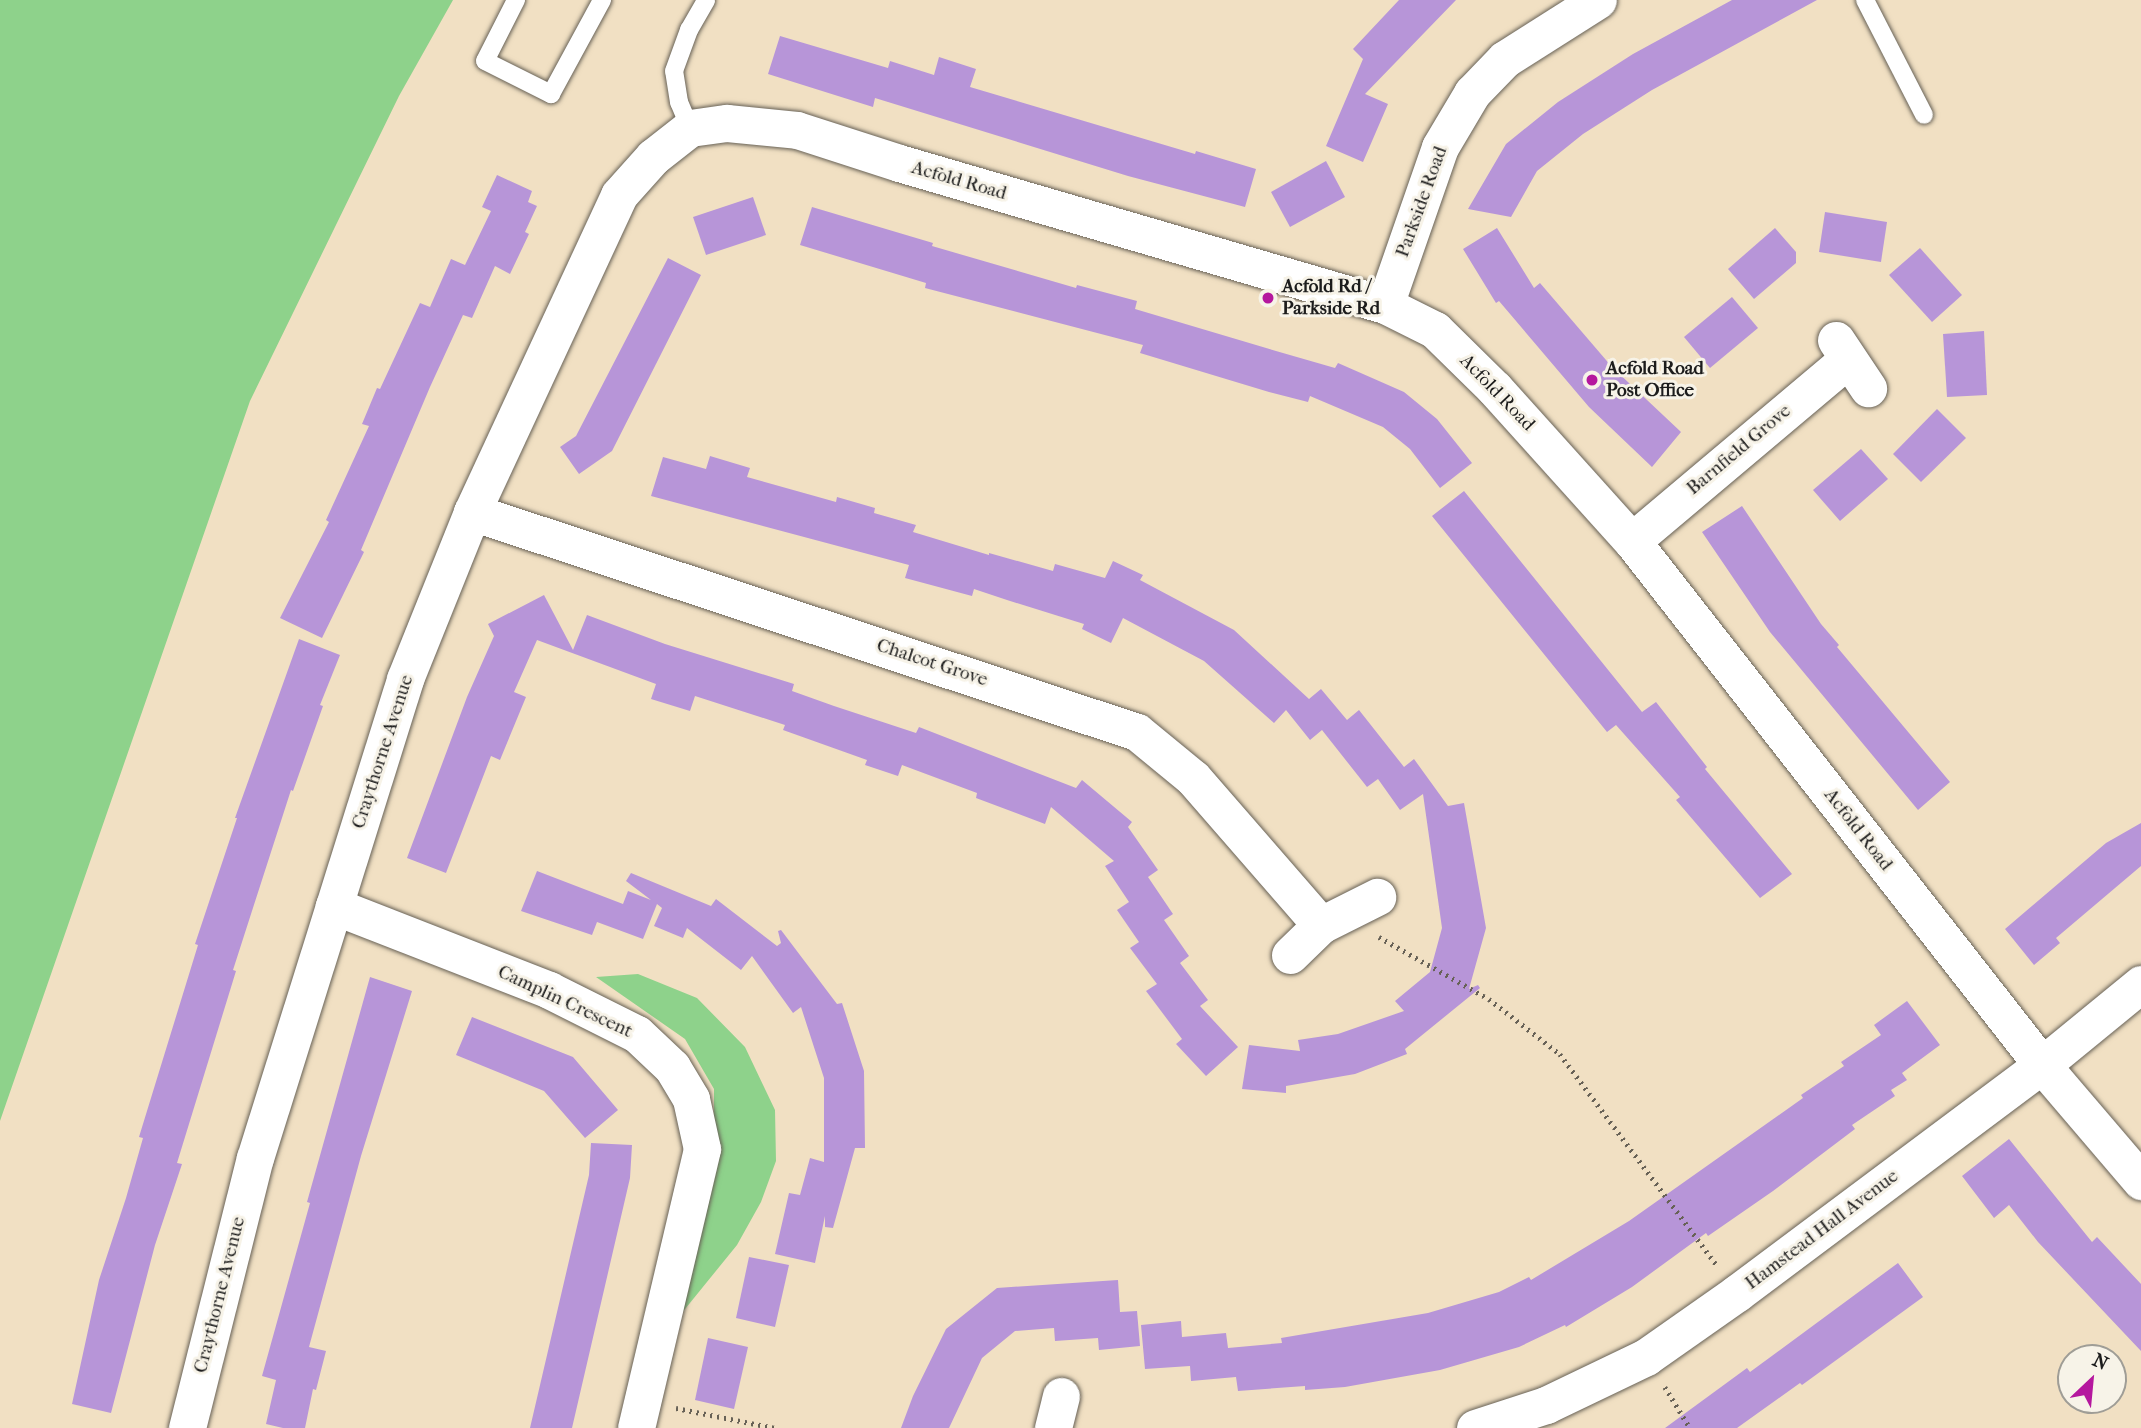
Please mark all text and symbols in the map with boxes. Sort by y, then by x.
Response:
street label: Parkside Road [1391,143,1453,261]
street label: Acfold Road [909,157,1009,205]
place label: Acfold Rd / Parkside Rd [1282,276,1380,320]
marker: Acfold Rd / Parkside Rd [1260,290,1276,306]
street label: Acfold Road [1455,350,1539,436]
place label: Acfold Road Post Office [1606,358,1704,402]
marker: Acfold Road Post Office [1584,372,1600,388]
street label: Barnfield Grove [1682,400,1796,500]
street label: Chalcot Grove [874,634,990,692]
street label: Craythorne Avenue [347,672,419,832]
street label: Acfold Road [1819,784,1897,876]
street label: Camplin Crescent [494,961,636,1043]
street label: Hamstead Hall Avenue [1741,1165,1903,1295]
street label: Craythorne Avenue [190,1215,250,1375]
north arrow [2057,1344,2127,1414]
text: N [2089,1349,2112,1375]

